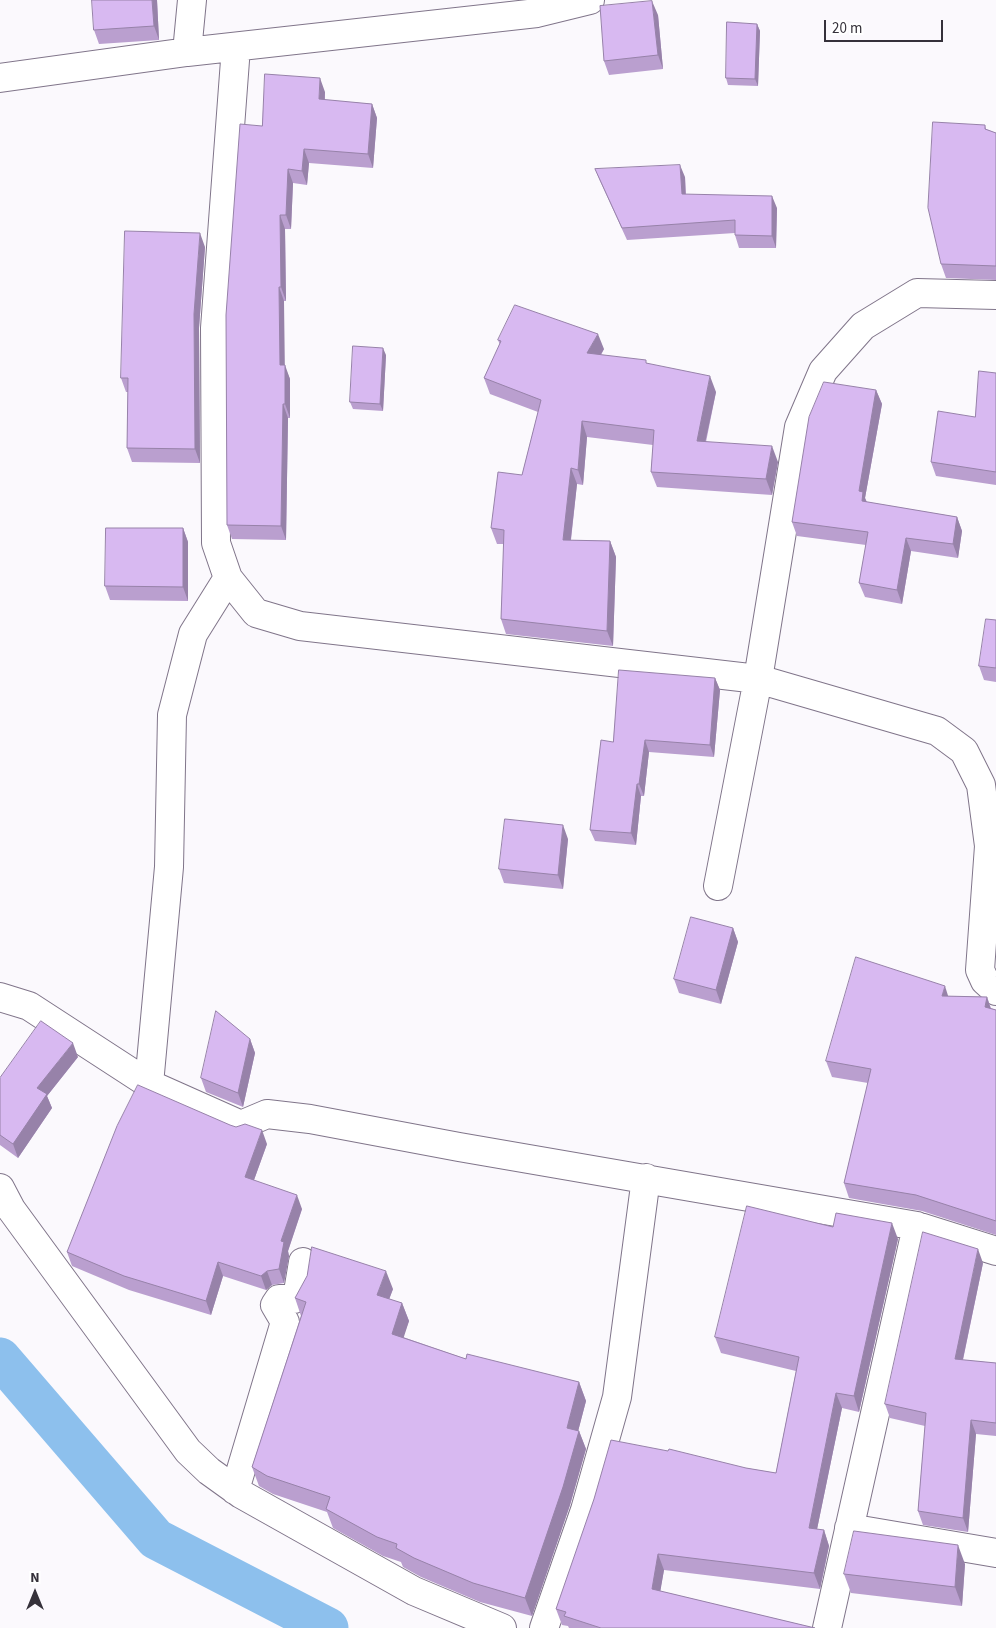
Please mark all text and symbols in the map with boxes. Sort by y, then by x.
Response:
scale bar [826,10,945,42]
text: 20 m [832,18,862,39]
north arrow [10,1568,60,1618]
text: N [30,1568,40,1588]

